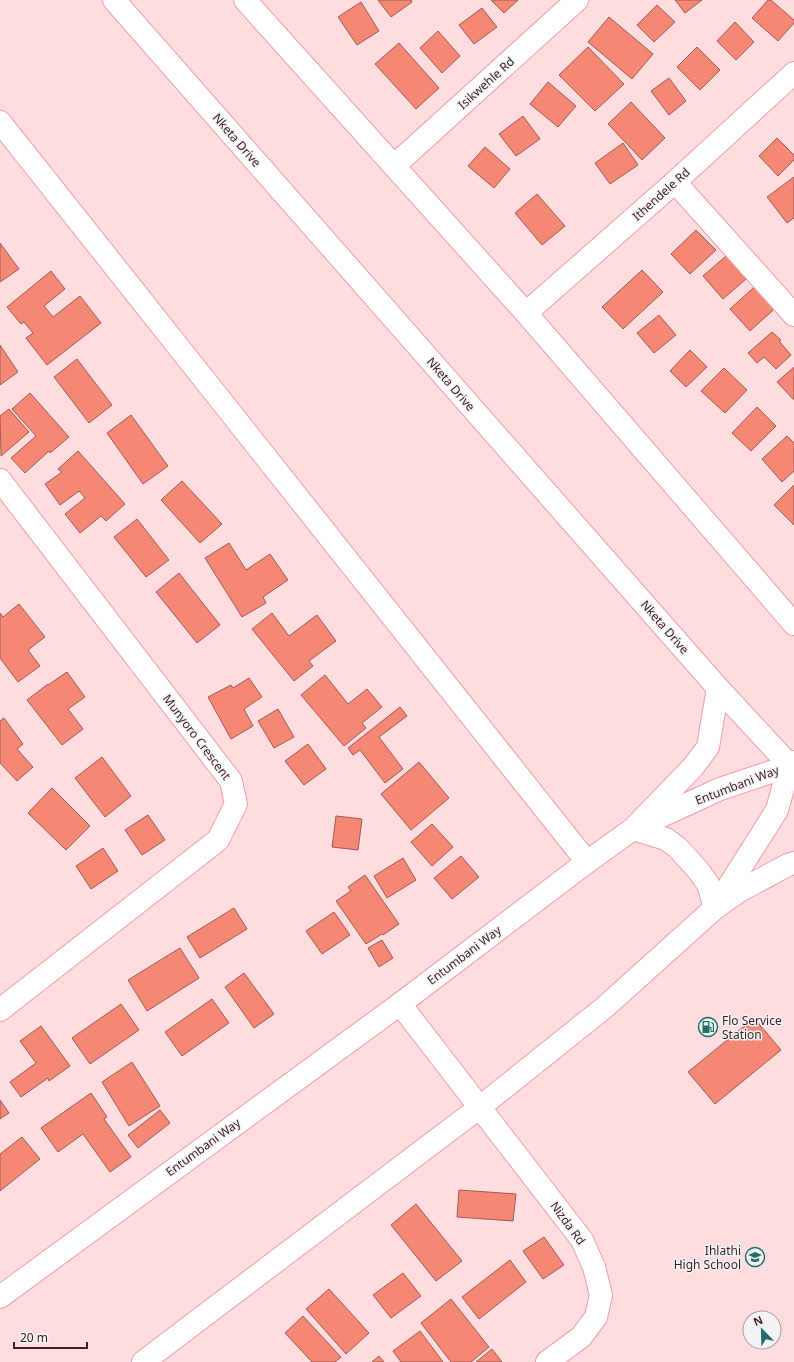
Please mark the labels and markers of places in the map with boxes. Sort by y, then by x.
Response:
place label: Flo Service Station [722,1012,782,1043]
fuel station icon: Flo Service Station [697,1016,719,1038]
place label: Ihlathi High School [674,1242,741,1273]
school or university icon: Ihlathi High School [744,1246,766,1268]

